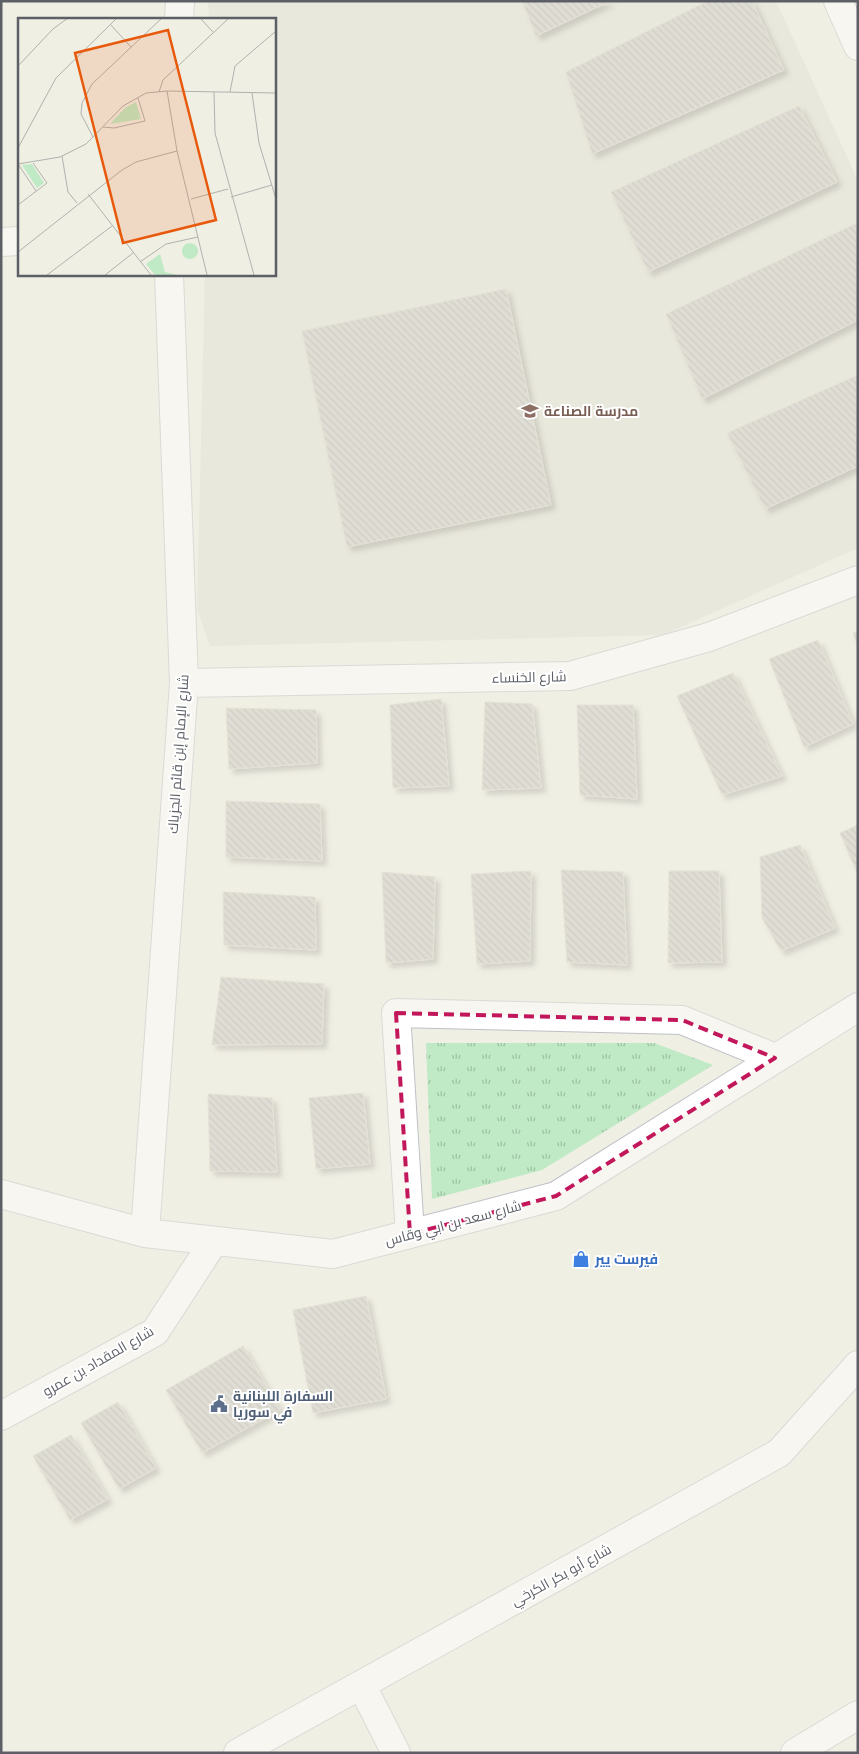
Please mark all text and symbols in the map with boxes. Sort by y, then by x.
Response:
inset map [18,18,275,275]
school or university icon: مدرسة الصناعة [520,401,540,421]
place label: مدرسة الصناعة [544,402,638,420]
street label: شارع الخنساء [491,667,567,687]
street label: شارع الإمام إبن قائم الجزياك [163,674,194,834]
street label: شارع سعد بن ابي وقاس [383,1196,524,1253]
shop icon: فيرست يير [571,1249,591,1269]
place label: فيرست يير [594,1250,658,1268]
street label: شارع المقداد بن عمرو [39,1322,157,1400]
place label: السفارة اللبنانية في سوريا [233,1387,333,1424]
public building icon: السفارة اللبنانية في سوريا [209,1394,229,1414]
street label: شارع أبو بكر الكرخي [508,1540,616,1613]

